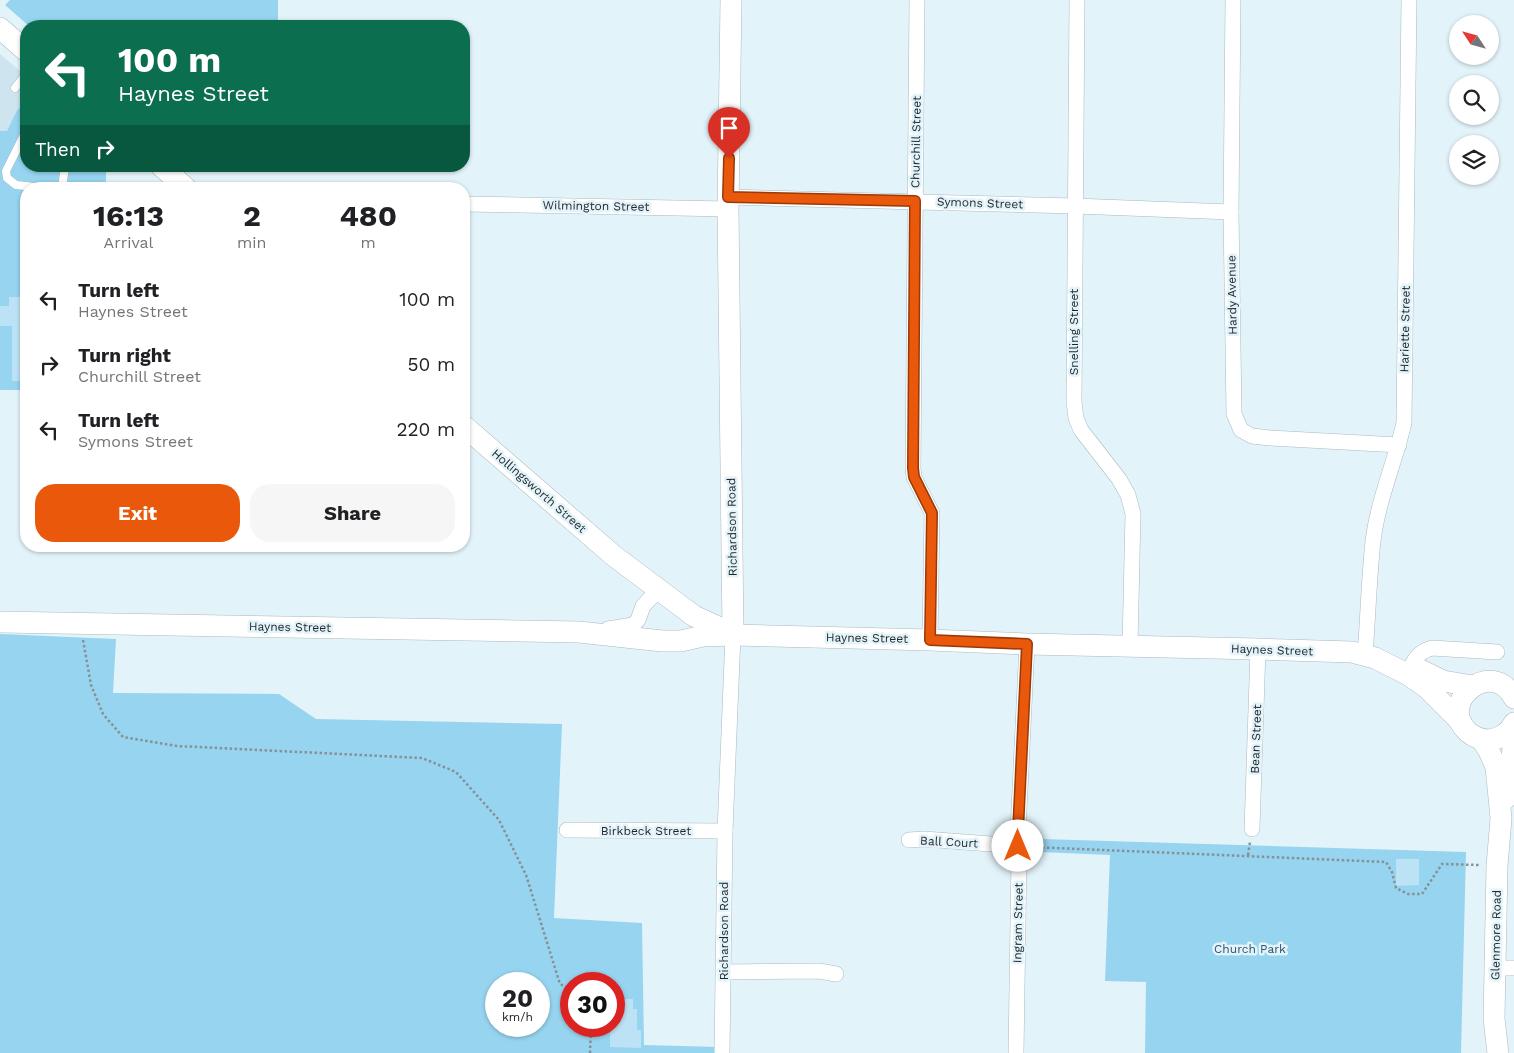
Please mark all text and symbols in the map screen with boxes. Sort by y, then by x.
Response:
north arrow [1449,15,1499,65]
map controls [1449,15,1499,185]
text: 100 m [118,39,221,81]
icon: left [35,40,100,105]
button: search [1449,75,1499,125]
text: Haynes Street [118,81,269,106]
street label: Churchill Street [908,96,924,188]
pin [708,107,750,158]
icon: arrive [715,114,743,142]
icon: right [91,135,119,163]
button: layers [1449,135,1499,185]
text: Then [35,138,81,161]
street label: Symons Street [937,195,1023,211]
text: 16:13 [93,198,164,233]
text: 2 [243,198,261,233]
text: 480 [339,198,397,233]
street label: Wilmington Street [543,198,649,214]
text: Arrival [104,233,154,252]
text: min [237,233,267,252]
text: m [361,233,376,252]
street label: Hardy Avenue [1224,255,1240,335]
text: Turn left [78,279,159,302]
street label: Hariette Street [1397,285,1413,373]
icon: left [35,286,63,314]
text: 100 m [399,288,455,311]
street label: Snelling Street [1067,289,1081,375]
text: Haynes Street [78,302,188,321]
text: Turn right [78,344,171,367]
icon: right [35,351,63,379]
text: 50 m [408,353,455,376]
text: Churchill Street [78,367,201,386]
text: Turn left [78,409,159,432]
icon: left [35,416,63,444]
text: 220 m [396,418,455,441]
text: Symons Street [78,432,193,451]
street label: Hollingsworth Street [489,446,589,536]
street label: Richardson Road [724,478,740,576]
button: Exit [35,484,240,542]
button: Share [250,484,455,542]
street label: Haynes Street [249,619,331,635]
street label: Haynes Street [826,630,908,646]
street label: Haynes Street [1231,642,1313,658]
street label: Bean Street [1248,704,1264,774]
position arrow [991,819,1043,871]
street label: Birkbeck Street [601,824,691,838]
street label: Ball Court [920,833,978,851]
street label: Richardson Road [717,882,731,980]
street label: Ingram Street [1010,883,1026,963]
street label: Glenmore Road [1488,890,1504,980]
park label: Church Park [1214,942,1286,956]
speed limit sign: 30 [560,972,625,1037]
text: 20 [502,984,533,1013]
text: km/h [502,1010,533,1024]

